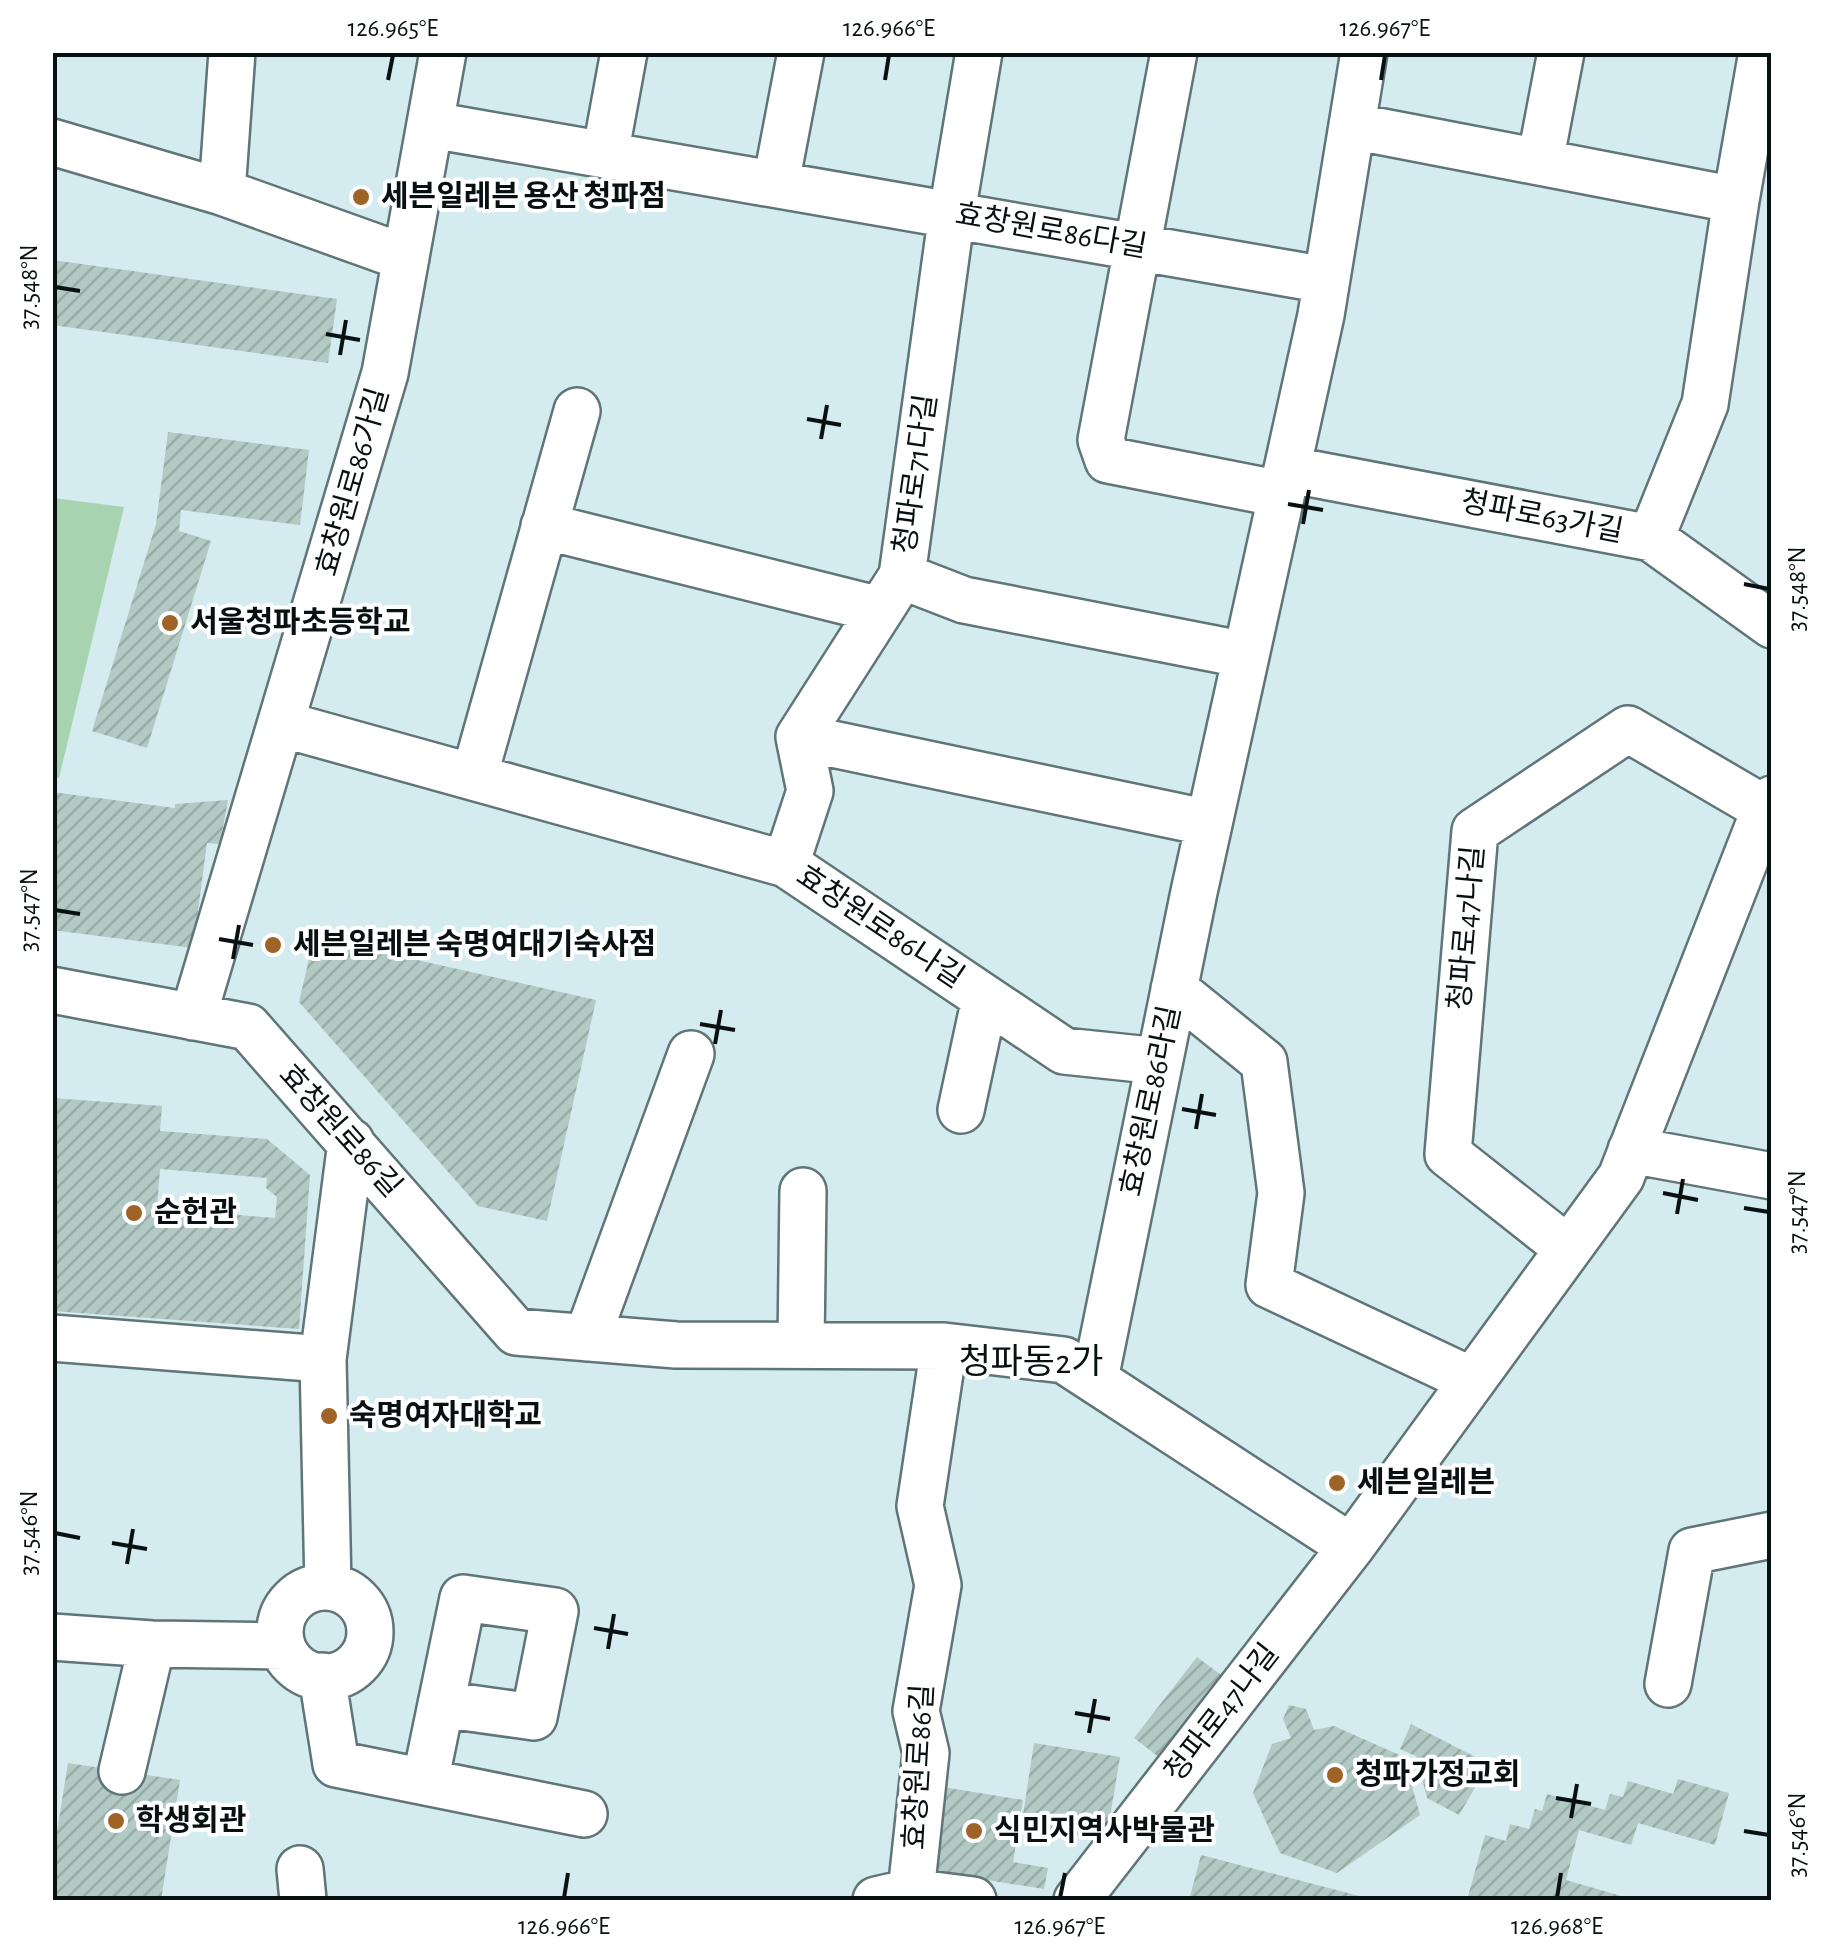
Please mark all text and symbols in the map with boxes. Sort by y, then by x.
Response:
text: 126.965°E [348,16,438,41]
text: 126.966°E [843,16,935,41]
text: 126.967°E [1340,16,1430,41]
place label: 세븐일레븐 용산 청파점 [381,180,666,212]
marker: 세븐일레븐 용산 청파점 [350,186,372,208]
street label: 효창원로86다길 [953,198,1149,263]
text: 37.548°N [17,244,42,330]
street label: 효창원로86가길 [311,384,394,579]
street label: 청파로71다길 [889,392,942,556]
street label: 청파로63가길 [1458,486,1626,547]
text: 37.548°N [1785,546,1810,632]
place label: 서울청파초등학교 [190,606,411,638]
marker: 서울청파초등학교 [159,612,181,634]
street label: 청파로47나길 [1444,844,1489,1011]
street label: 효창원로86나길 [791,860,969,994]
text: 37.547°N [17,868,42,952]
place label: 세븐일레븐 숙명여대기숙사점 [293,928,656,960]
marker: 세븐일레븐 숙명여대기숙사점 [262,934,284,956]
street label: 효창원로86라길 [1115,1003,1186,1199]
street label: 효창원로86길 [273,1058,408,1203]
text: 37.547°N [1785,1170,1810,1254]
place label: 순헌관 [154,1196,237,1228]
marker: 순헌관 [123,1202,145,1224]
district label: 청파동2가 [959,1343,1103,1380]
place label: 숙명여자대학교 [349,1399,542,1431]
marker: 숙명여자대학교 [318,1405,340,1427]
place label: 세븐일레븐 [1357,1466,1495,1498]
marker: 세븐일레븐 [1326,1472,1348,1494]
text: 37.546°N [17,1490,42,1576]
street label: 청파로47나길 [1159,1638,1285,1787]
street label: 효창원로86길 [899,1683,938,1851]
place label: 청파가정교회 [1355,1758,1521,1790]
marker: 청파가정교회 [1324,1764,1346,1786]
text: 37.546°N [1785,1792,1810,1878]
place label: 학생회관 [136,1804,246,1836]
marker: 학생회관 [105,1810,127,1832]
place label: 식민지역사박물관 [994,1814,1215,1846]
marker: 식민지역사박물관 [963,1820,985,1842]
text: 126.966°E [518,1914,610,1939]
text: 126.967°E [1015,1914,1105,1939]
text: 126.968°E [1511,1914,1603,1939]

